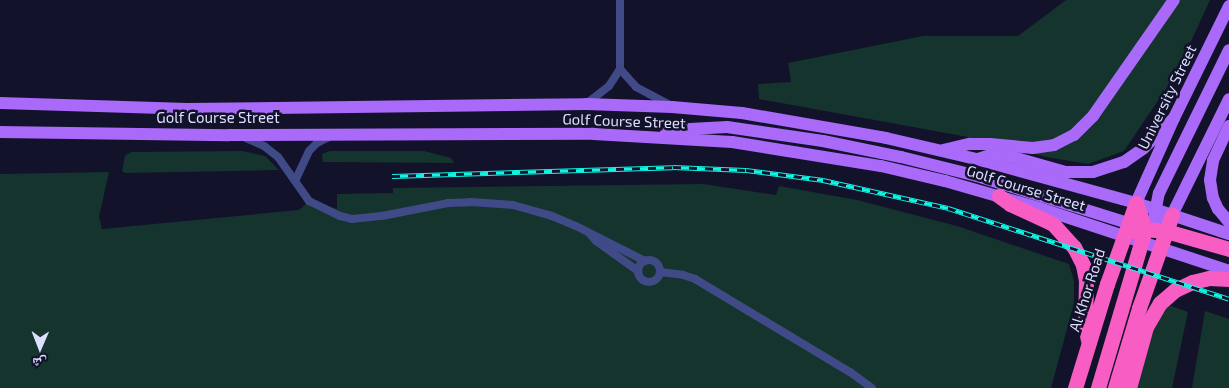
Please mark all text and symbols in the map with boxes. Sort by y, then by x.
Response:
street label: University Street [1134,42,1200,152]
street label: Golf Course Street [156,109,280,127]
street label: Golf Course Street [562,110,686,132]
street label: Golf Course Street [964,161,1088,215]
street label: Al Khor Road [1065,246,1109,334]
north arrow [15,323,65,373]
text: ش [32,355,47,372]

